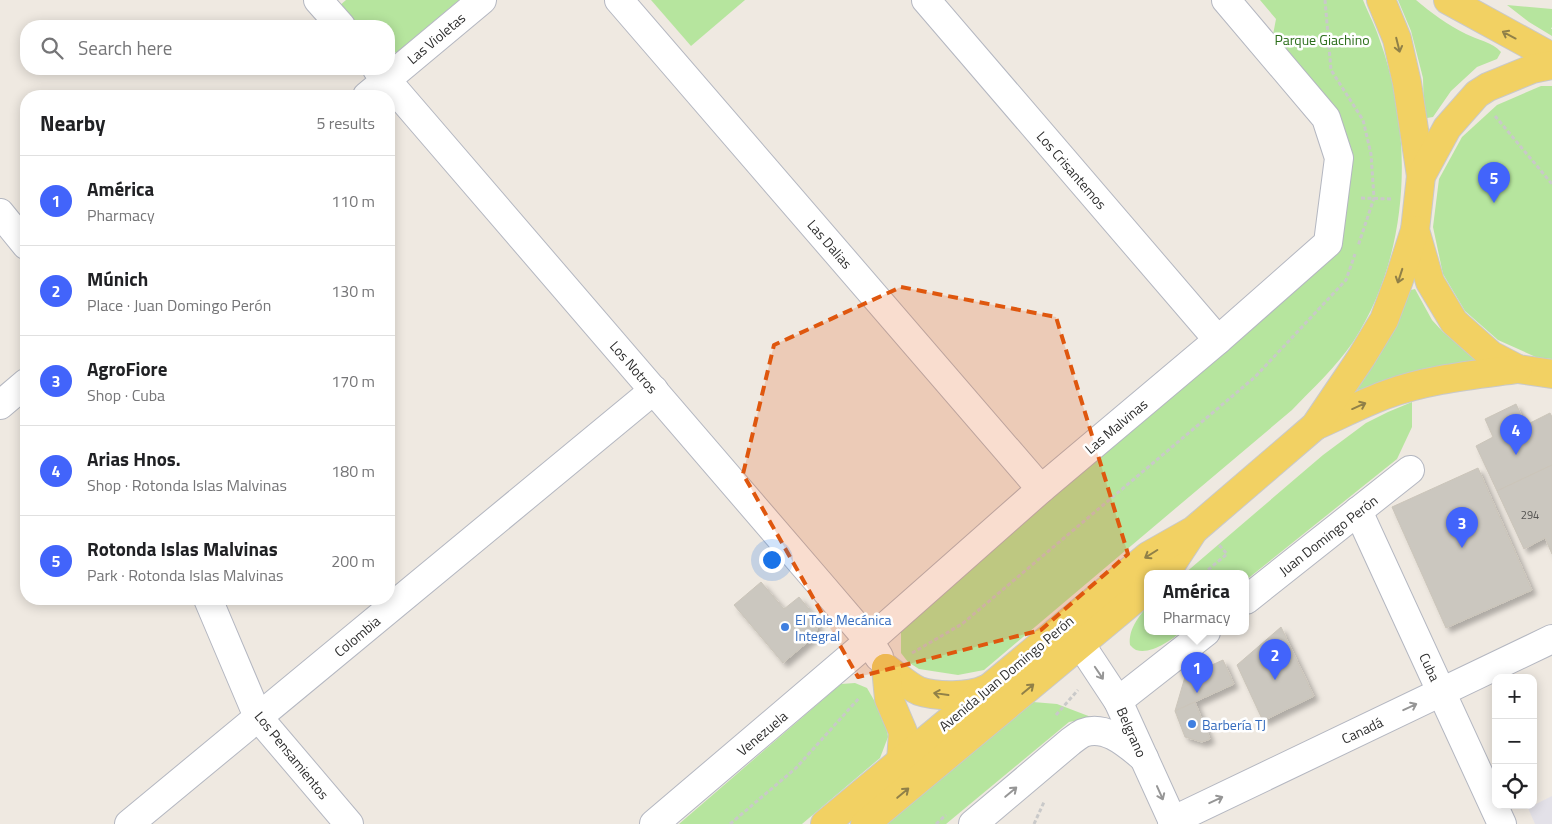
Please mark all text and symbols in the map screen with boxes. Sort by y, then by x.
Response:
street label: Las Violetas [402,7,470,69]
search box [20,20,395,75]
park label: Parque Giachino [1274,29,1370,50]
one-way arrow [1502,29,1517,39]
text: Search here [78,33,172,62]
icon: search [38,34,66,62]
one-way arrow [1394,37,1404,53]
text: Nearby [40,107,105,139]
text: 5 results [316,111,375,135]
street label: Los Crisantemos [1032,126,1112,214]
pin: 5 [1478,162,1510,203]
text: América [87,174,154,203]
text: 1 [52,189,60,213]
text: 110 m [331,189,375,213]
text: Pharmacy [87,203,155,227]
street label: Las Dalias [803,215,857,273]
text: Múnich [87,264,148,293]
one-way arrow [1395,268,1404,283]
text: 2 [52,279,60,303]
text: 130 m [331,279,375,303]
text: Place · Juan Domingo Perón [87,293,271,317]
street label: Los Notros [605,336,663,398]
text: AgroFiore [87,354,167,383]
text: 3 [52,369,60,393]
text: 170 m [331,369,375,393]
text: Shop · Cuba [87,383,165,407]
street label: Las Malvinas [1080,393,1152,459]
one-way arrow [1351,401,1366,411]
pin: 4 [1500,414,1532,455]
text: Arias Hnos. [87,444,181,473]
text: 4 [52,459,60,483]
text: 180 m [331,459,375,483]
text: Shop · Rotonda Islas Malvinas [87,473,287,497]
street label: Juan Domingo Perón [1274,490,1382,580]
pin: 3 [1446,507,1478,548]
house number: 294 [1521,507,1539,523]
text: Rotonda Islas Malvinas [87,534,278,563]
your location [759,547,785,573]
text: 5 [52,549,60,573]
text: 200 m [331,549,375,573]
one-way arrow [1145,549,1159,559]
text: Park · Rotonda Islas Malvinas [87,563,283,587]
popup [1144,570,1249,635]
text: América [1163,576,1230,605]
text: Pharmacy [1163,605,1230,629]
place label: El Tole Mecánica Integral [795,609,892,646]
street label: Colombia [329,610,385,662]
street label: Avenida Juan Domingo Perón [934,610,1078,736]
marker: El Tole Mecánica Integral [779,621,791,633]
pin: 2 [1259,639,1291,680]
street label: Cuba [1414,649,1446,685]
pin: 1 [1181,652,1213,693]
one-way arrow [1094,666,1104,680]
map controls [1492,674,1537,809]
button: + [1492,674,1537,719]
one-way arrow [1021,683,1034,695]
one-way arrow [933,689,949,699]
one-way arrow [1402,702,1417,712]
street label: Belgrano [1112,704,1152,760]
street label: Los Pensamientos [250,706,334,804]
street label: Venezuela [732,706,792,760]
street label: Canadá [1338,711,1386,749]
place label: Barbería TJ [1202,714,1266,735]
marker: Barbería TJ [1186,718,1198,730]
button: − [1492,719,1537,764]
button: locate [1492,764,1537,809]
one-way arrow [1155,785,1165,800]
one-way arrow [896,787,909,798]
one-way arrow [1004,787,1017,798]
one-way arrow [1208,795,1223,804]

